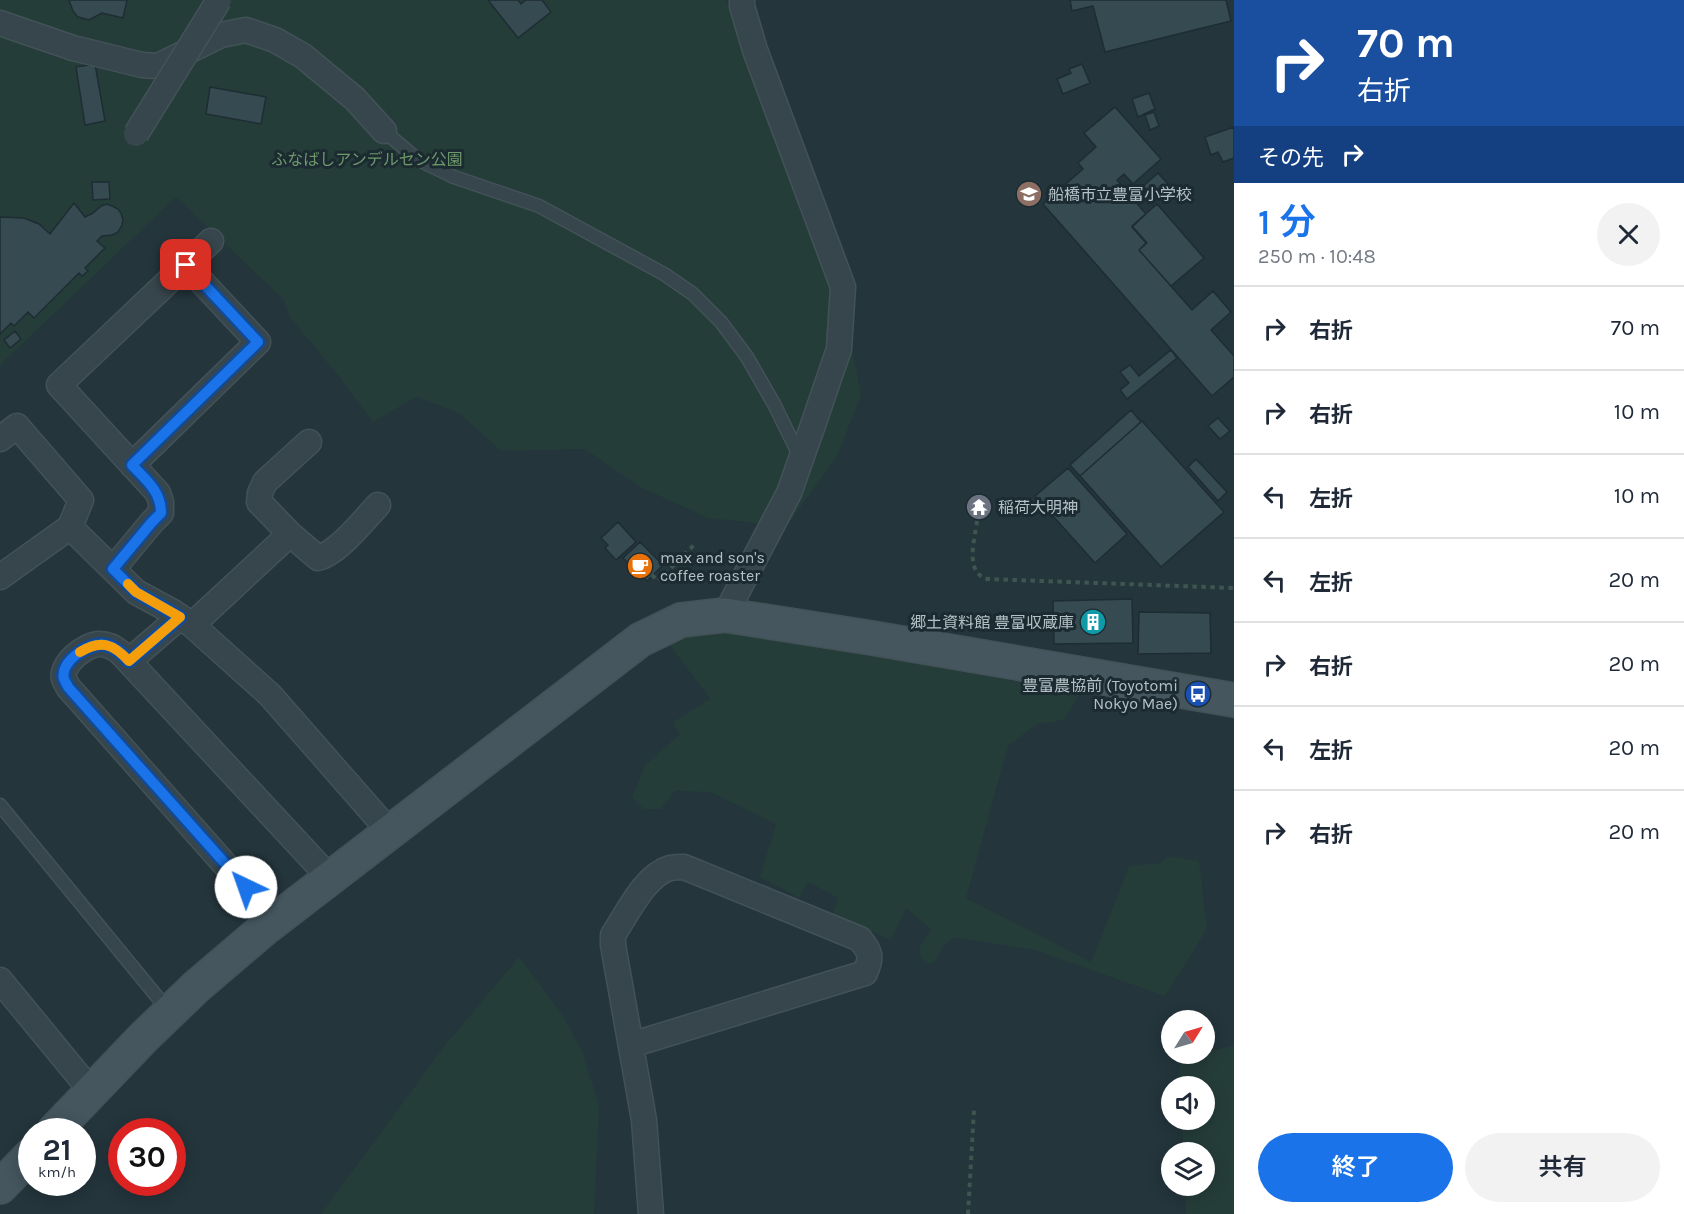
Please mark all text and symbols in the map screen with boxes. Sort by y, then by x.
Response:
text: 70 m [1357,18,1455,68]
icon: right [1258,24,1336,102]
text: 右折 [1357,75,1411,107]
icon: right [1336,138,1369,171]
text: その先 [1258,145,1324,171]
park label: ふなばしアンデルセン公園 [271,150,463,169]
school or university icon: 船橋市立豊富小学校 [1014,179,1044,209]
place label: 船橋市立豊富小学校 [1048,185,1192,204]
text: 1 分 [1258,201,1316,243]
button: close [1597,203,1660,266]
pin [160,239,211,290]
text: 250 m · 10:48 [1258,245,1376,268]
icon: arrive [169,248,202,281]
icon: right [1258,312,1291,345]
text: 70 m [1611,315,1660,341]
text: 右折 [1309,318,1353,344]
icon: right [1258,396,1291,429]
text: 10 m [1614,399,1660,425]
text: 右折 [1309,402,1353,428]
icon: left [1258,480,1291,513]
text: 10 m [1614,483,1660,509]
text: 左折 [1309,486,1353,512]
temple icon: 稲荷大明神 [964,492,994,522]
place label: 稲荷大明神 [998,498,1078,517]
place label: max and son's coffee roaster [660,548,765,585]
cafe icon: max and son's coffee roaster [625,551,655,581]
icon: left [1258,564,1291,597]
text: 20 m [1608,567,1660,593]
text: 左折 [1309,570,1353,596]
building icon: 郷土資料館 豊富収蔵庫 [1078,607,1108,637]
place label: 郷土資料館 豊富収蔵庫 [910,613,1074,632]
icon: right [1258,648,1291,681]
text: 20 m [1608,651,1660,677]
text: 右折 [1309,654,1353,680]
place label: 豊富農協前 (Toyotomi Nokyo Mae) [1022,676,1178,713]
bus stop icon: 豊富農協前 (Toyotomi Nokyo Mae) [1183,679,1213,709]
icon: left [1258,732,1291,765]
text: 20 m [1608,735,1660,761]
text: 左折 [1309,738,1353,764]
icon: right [1258,816,1291,849]
text: 20 m [1608,819,1660,845]
text: 右折 [1309,822,1353,848]
position arrow [214,855,278,919]
north arrow [1161,1010,1215,1064]
map controls [1161,1010,1215,1196]
button: sound [1161,1076,1215,1130]
speed limit sign: 30 [108,1118,186,1196]
text: 21 [43,1132,71,1168]
button: 終了 [1258,1133,1453,1202]
button: 共有 [1465,1133,1660,1202]
button: layers [1161,1142,1215,1196]
text: km/h [38,1163,76,1181]

